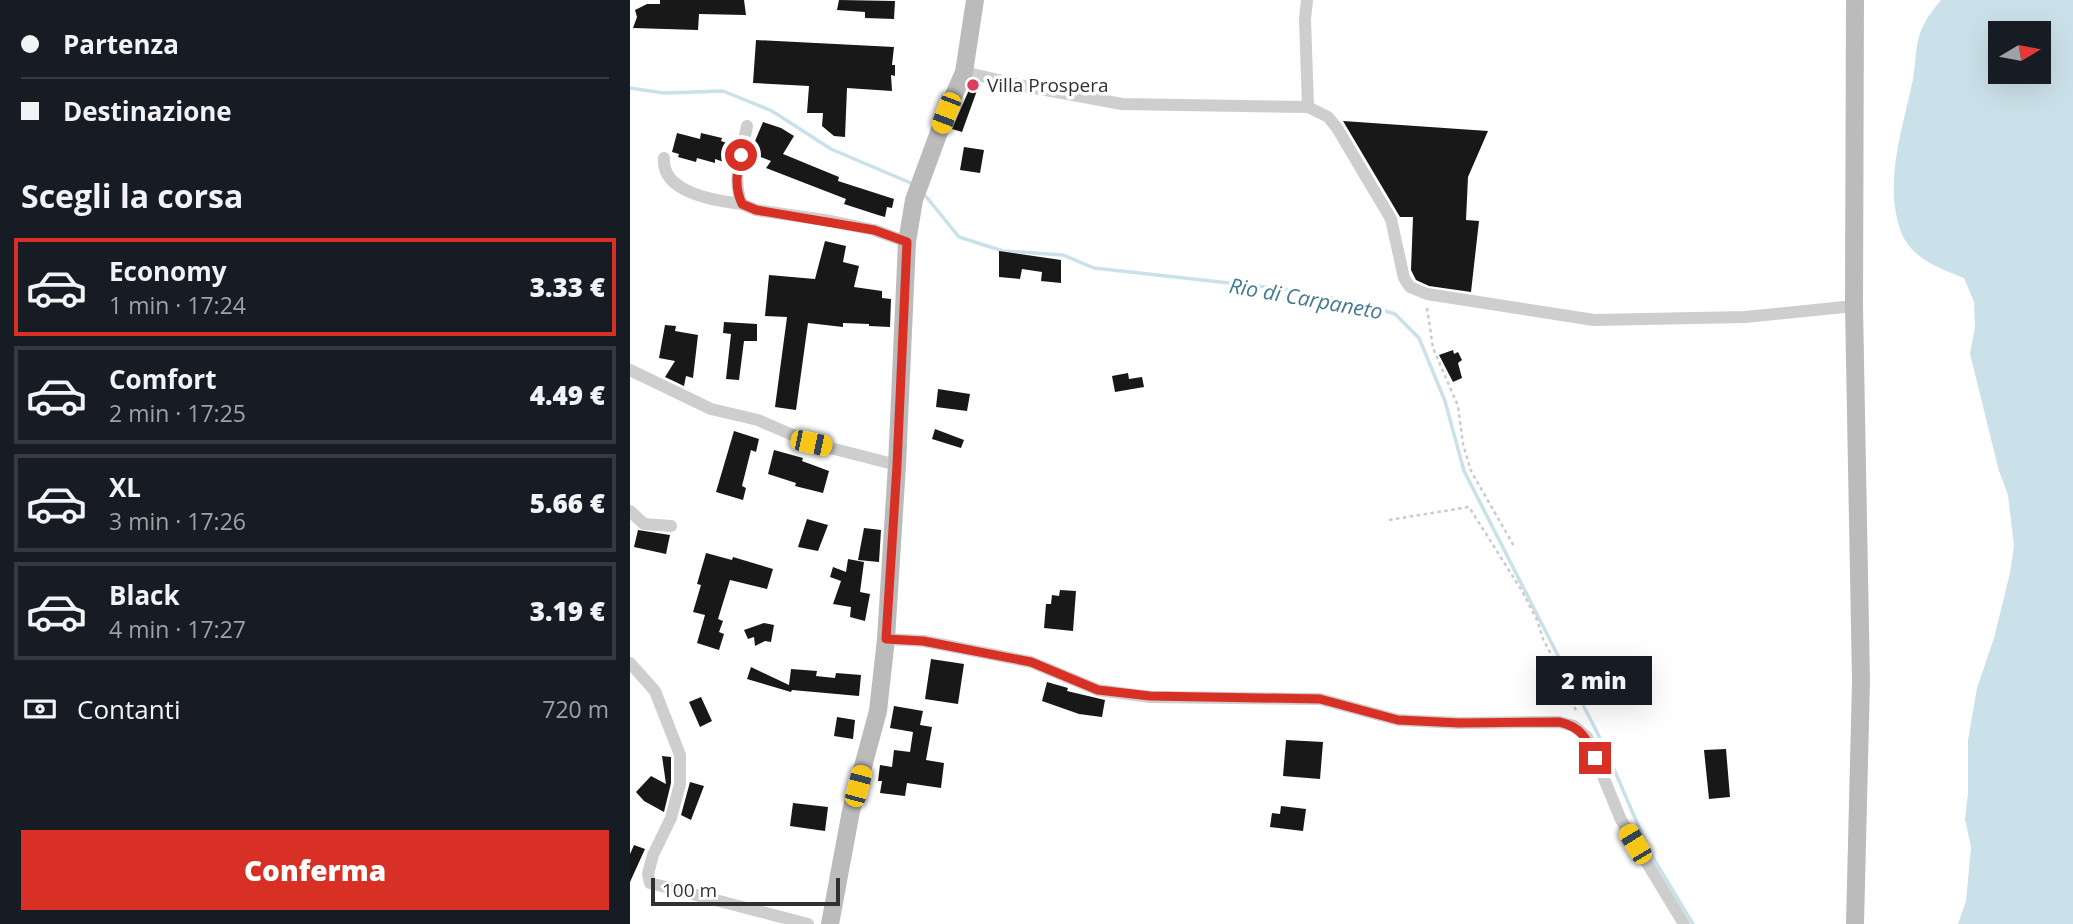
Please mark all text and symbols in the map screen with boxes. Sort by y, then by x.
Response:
north arrow [1988,21,2051,84]
map controls [1988,21,2051,84]
text: Partenza [63,26,179,62]
place label: Villa Prospera [987,72,1109,98]
marker: Villa Prospera [965,77,981,93]
car [929,90,964,136]
text: Destinazione [63,93,232,129]
route start [725,139,757,171]
text: Scegli la corsa [21,174,243,217]
text: Economy [109,253,227,289]
icon: car [25,256,88,319]
text: 3.33 € [530,269,605,305]
water label: Rio di Carpaneto [1227,271,1385,325]
text: 1 min · 17:24 [109,289,246,321]
text: Comfort [109,361,216,397]
icon: car [25,364,88,427]
text: 4.49 € [530,377,605,413]
text: 2 min · 17:25 [109,397,246,429]
car [789,428,834,458]
text: XL [109,469,141,505]
icon: car [25,472,88,535]
text: 5.66 € [530,485,605,521]
text: 3 min · 17:26 [109,505,246,537]
text: Black [109,577,180,613]
icon: car [25,580,88,643]
text: 3.19 € [530,593,605,629]
text: 4 min · 17:27 [109,613,246,645]
callout: 2 min [1537,656,1653,706]
text: 2 min [1561,664,1627,696]
icon: cash [21,690,59,728]
text: Contanti [77,691,180,727]
text: 720 m [542,693,609,725]
route end [1579,742,1611,774]
car [843,763,874,809]
car [1616,821,1655,867]
button: Conferma [21,830,609,910]
scale bar [651,875,840,907]
text: 100 m [662,877,717,903]

